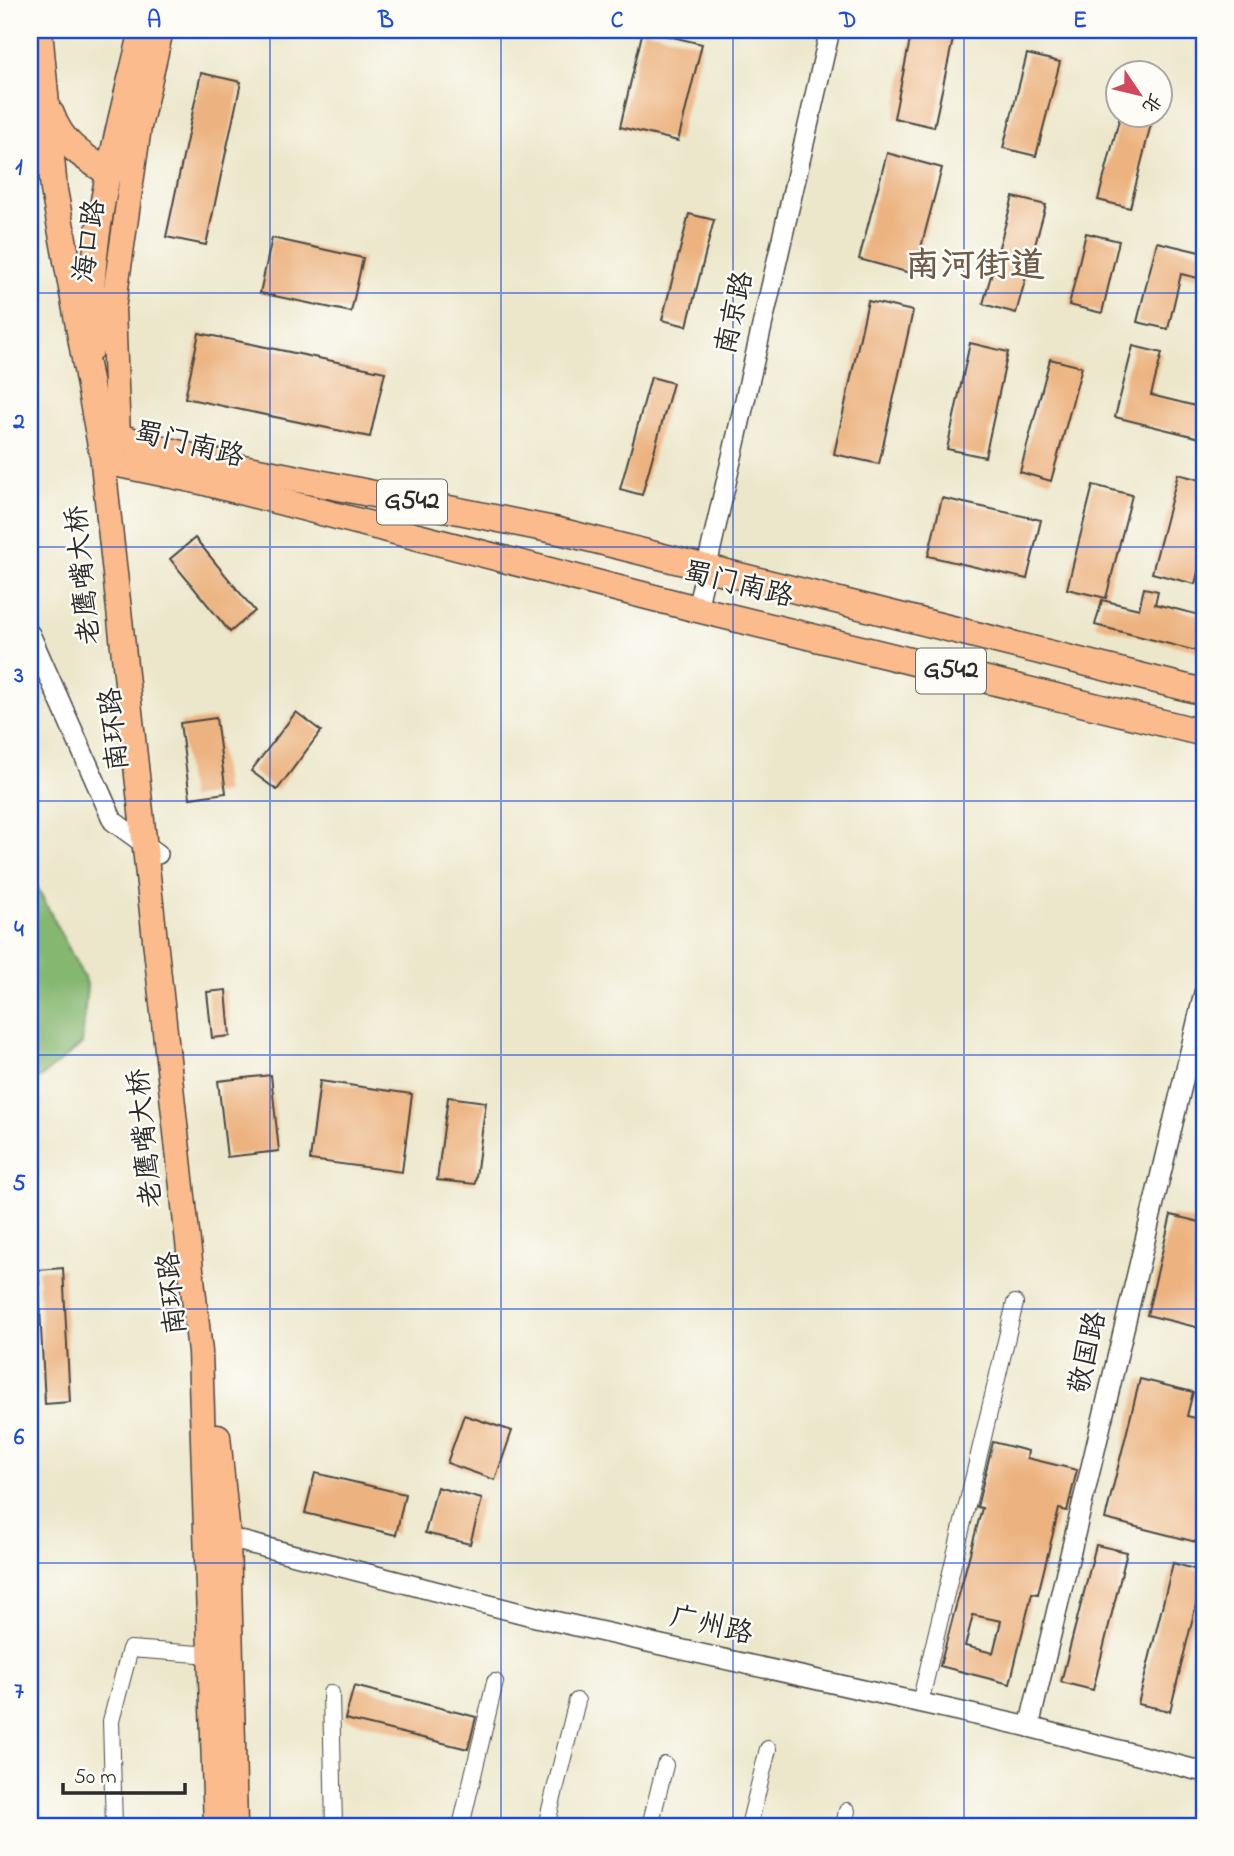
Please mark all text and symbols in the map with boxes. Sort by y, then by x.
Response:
text: A [147,5,161,38]
text: B [377,5,394,38]
text: C [611,5,624,38]
text: D [839,5,856,38]
text: E [1073,5,1087,38]
north arrow [1104,60,1174,130]
text: 北 [1134,87,1167,118]
text: 1 [15,152,23,185]
street label: 海口路 [65,197,117,285]
district label: 南河街道 [905,242,1045,293]
street label: 南京路 [707,267,765,359]
text: 2 [12,406,25,439]
street label: 蜀门南路 [130,413,248,479]
road number: G542 [377,480,447,524]
street label: 老鹰嘴大桥 [57,503,113,647]
street label: 蜀门南路 [679,553,797,619]
road number: G542 [916,649,986,694]
text: 3 [13,660,24,693]
street label: 南环路 [91,685,141,773]
text: 4 [14,914,24,947]
street label: 老鹰嘴大桥 [119,1066,175,1210]
text: 5 [12,1168,26,1201]
street label: 南环路 [149,1249,199,1337]
street label: 敬国路 [1060,1307,1118,1399]
text: 6 [14,1422,25,1455]
street label: 广州路 [665,1598,757,1656]
text: 7 [14,1676,24,1709]
scale bar [63,1751,186,1795]
text: 50 m [74,1763,117,1793]

